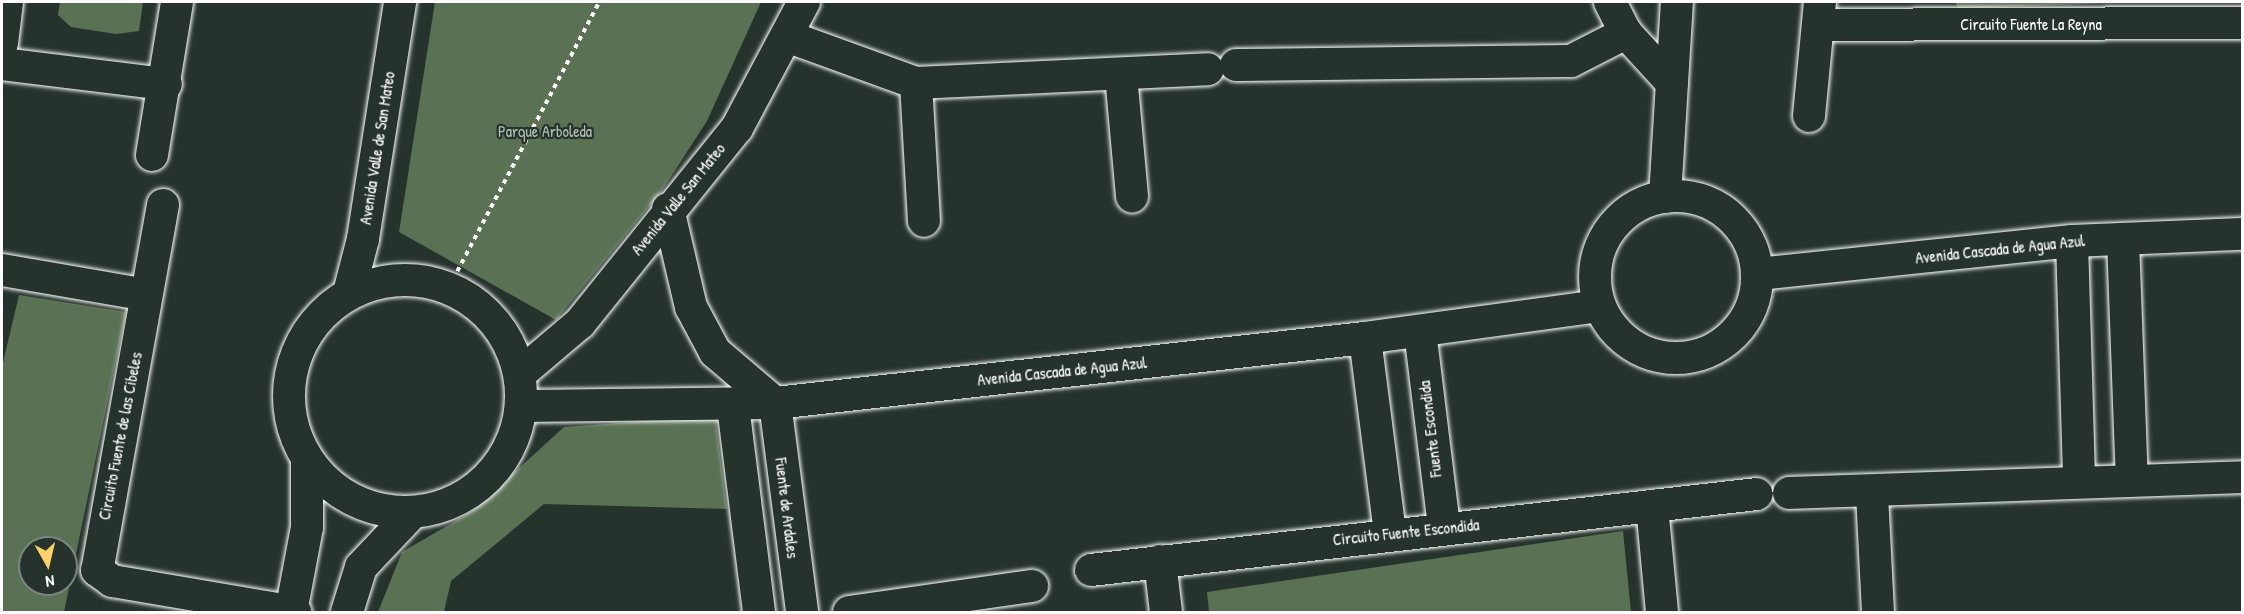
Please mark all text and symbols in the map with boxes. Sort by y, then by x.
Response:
street label: Circuito Fuente La Reyna [1960,14,2102,34]
street label: Avenida Valle de San Mateo [355,70,399,226]
park label: Parque Arboleda [498,121,592,141]
street label: Avenida Valle San Mateo [627,139,729,259]
street label: Avenida Cascada de Agua Azul [1914,231,2086,267]
street label: Circuito Fuente de las Cibeles [94,350,146,522]
street label: Avenida Cascada de Agua Azul [976,353,1148,389]
street label: Fuente Escondida [1415,380,1445,478]
street label: Fuente de Ardales [771,457,803,559]
street label: Circuito Fuente Escondida [1332,515,1480,549]
north arrow [18,536,78,596]
text: N [44,570,56,593]

